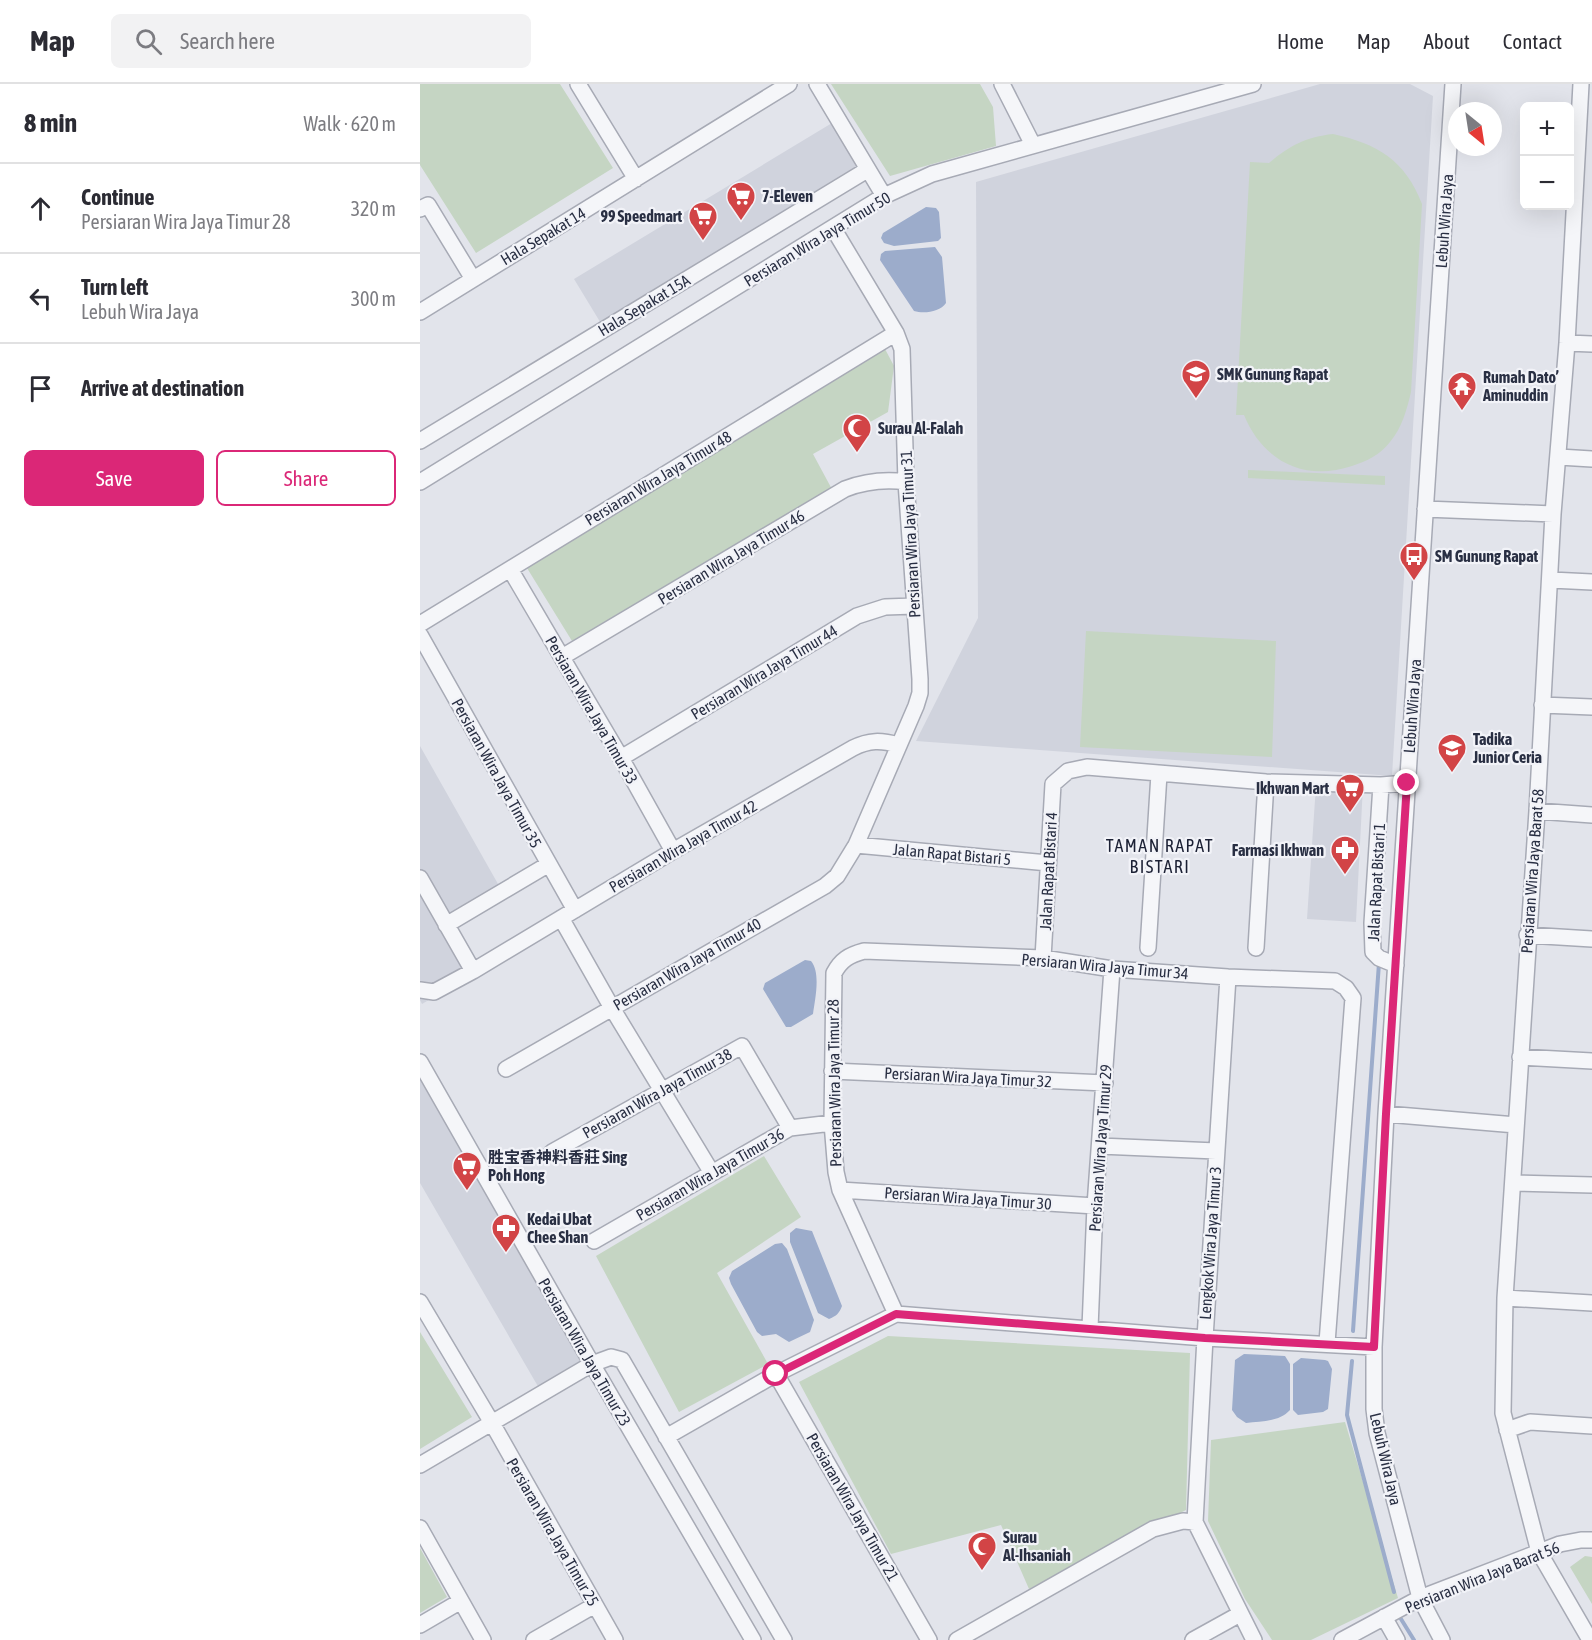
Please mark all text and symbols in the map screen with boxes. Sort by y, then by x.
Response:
search box [111,14,531,68]
text: Map [30,25,75,57]
icon: search [132,25,165,58]
text: Search here [180,28,275,54]
text: Home [1277,29,1324,53]
text: Map [1357,29,1391,53]
text: About [1424,29,1470,53]
text: Contact [1503,29,1562,53]
north arrow [1448,102,1502,156]
map controls [1520,102,1574,210]
button: + [1520,102,1574,156]
text: 8 min [24,108,77,138]
text: Walk · 620 m [304,112,396,135]
button: − [1520,156,1574,210]
street label: Lebuh Wira Jaya [1432,173,1457,269]
supermarket icon: 7-Eleven [725,180,757,222]
text: Continue [81,184,155,210]
place label: 7-Eleven [762,187,813,205]
street label: Persiaran Wira Jaya Timur 50 [740,188,894,291]
icon: ahead [24,192,57,225]
text: 320 m [351,197,396,220]
supermarket icon: 99 Speedmart [687,200,719,242]
street label: Hala Sepakat 14 [497,204,589,269]
place label: 99 Speedmart [600,207,682,225]
text: Persiaran Wira Jaya Timur 28 [81,210,291,233]
street label: Hala Sepakat 15A [595,270,694,340]
text: Turn left [81,274,148,300]
icon: left [24,282,57,315]
text: 300 m [351,287,396,310]
text: Lebuh Wira Jaya [81,300,199,323]
school or university icon: SMK Gunung Rapat [1180,358,1212,400]
place label: SMK Gunung Rapat [1217,365,1328,383]
place label: Rumah Dato’ Aminuddin [1482,368,1559,404]
temple icon: Rumah Dato’ Aminuddin [1446,370,1478,412]
icon: arrive [24,372,57,405]
text: Arrive at destination [81,375,244,401]
mosque icon: Surau Al-Falah [841,412,873,454]
place label: Surau Al-Falah [878,419,964,437]
street label: Persiaran Wira Jaya Timur 48 [581,427,735,530]
button: Save [24,450,204,506]
button: Share [216,450,396,506]
street label: Persiaran Wira Jaya Timur 31 [897,450,924,618]
street label: Persiaran Wira Jaya Timur 46 [654,506,808,609]
bus stop icon: SM Gunung Rapat [1398,540,1430,582]
place label: SM Gunung Rapat [1435,547,1539,565]
street label: Persiaran Wira Jaya Timur 44 [687,621,841,724]
street label: Persiaran Wira Jaya Timur 33 [541,633,642,788]
street label: Lebuh Wira Jaya [1400,658,1425,754]
street label: Persiaran Wira Jaya Timur 35 [448,695,546,851]
place label: Tadika Junior Ceria [1472,730,1542,766]
school or university icon: Tadika Junior Ceria [1436,732,1468,774]
route end [1393,769,1419,795]
supermarket icon: Ikhwan Mart [1334,772,1366,814]
place label: Ikhwan Mart [1256,779,1329,797]
street label: Persiaran Wira Jaya Barat 58 [1517,788,1548,954]
street label: Persiaran Wira Jaya Timur 42 [606,796,761,897]
street label: Jalan Rapat Bistari 4 [1036,811,1061,931]
street label: Jalan Rapat Bistari 1 [1364,822,1389,942]
pharmacy icon: Farmasi Ikhwan [1329,834,1361,876]
district label: TAMAN RAPAT BISTARI [1106,835,1214,877]
street label: Jalan Rapat Bistari 5 [892,840,1012,869]
place label: Farmasi Ikhwan [1232,841,1324,859]
street label: Persiaran Wira Jaya Timur 40 [610,914,765,1015]
street label: Persiaran Wira Jaya Timur 34 [1021,950,1189,983]
street label: Persiaran Wira Jaya Timur 28 [824,999,845,1167]
street label: Persiaran Wira Jaya Timur 38 [579,1044,735,1142]
street label: Persiaran Wira Jaya Timur 32 [884,1064,1052,1091]
street label: Persiaran Wira Jaya Timur 29 [1085,1064,1116,1232]
street label: Persiaran Wira Jaya Timur 36 [633,1124,788,1225]
place label: 胜宝香神料香莊 Sing Poh Hong [488,1148,627,1184]
supermarket icon: 胜宝香神料香莊 Sing Poh Hong [451,1150,483,1192]
street label: Lengkok Wira Jaya Timur 3 [1196,1166,1225,1320]
street label: Persiaran Wira Jaya Timur 30 [884,1183,1052,1214]
place label: Kedai Ubat Chee Shan [527,1210,592,1246]
pharmacy icon: Kedai Ubat Chee Shan [490,1212,522,1254]
street label: Persiaran Wira Jaya Timur 23 [534,1275,635,1430]
route start [762,1360,788,1386]
street label: Lebuh Wira Jaya [1366,1411,1405,1507]
street label: Persiaran Wira Jaya Timur 21 [802,1430,903,1585]
street label: Persiaran Wira Jaya Timur 25 [502,1455,603,1610]
place label: Surau Al-Ihsaniah [1002,1528,1071,1564]
mosque icon: Surau Al-Ihsaniah [966,1530,998,1572]
street label: Persiaran Wira Jaya Barat 56 [1402,1538,1562,1617]

